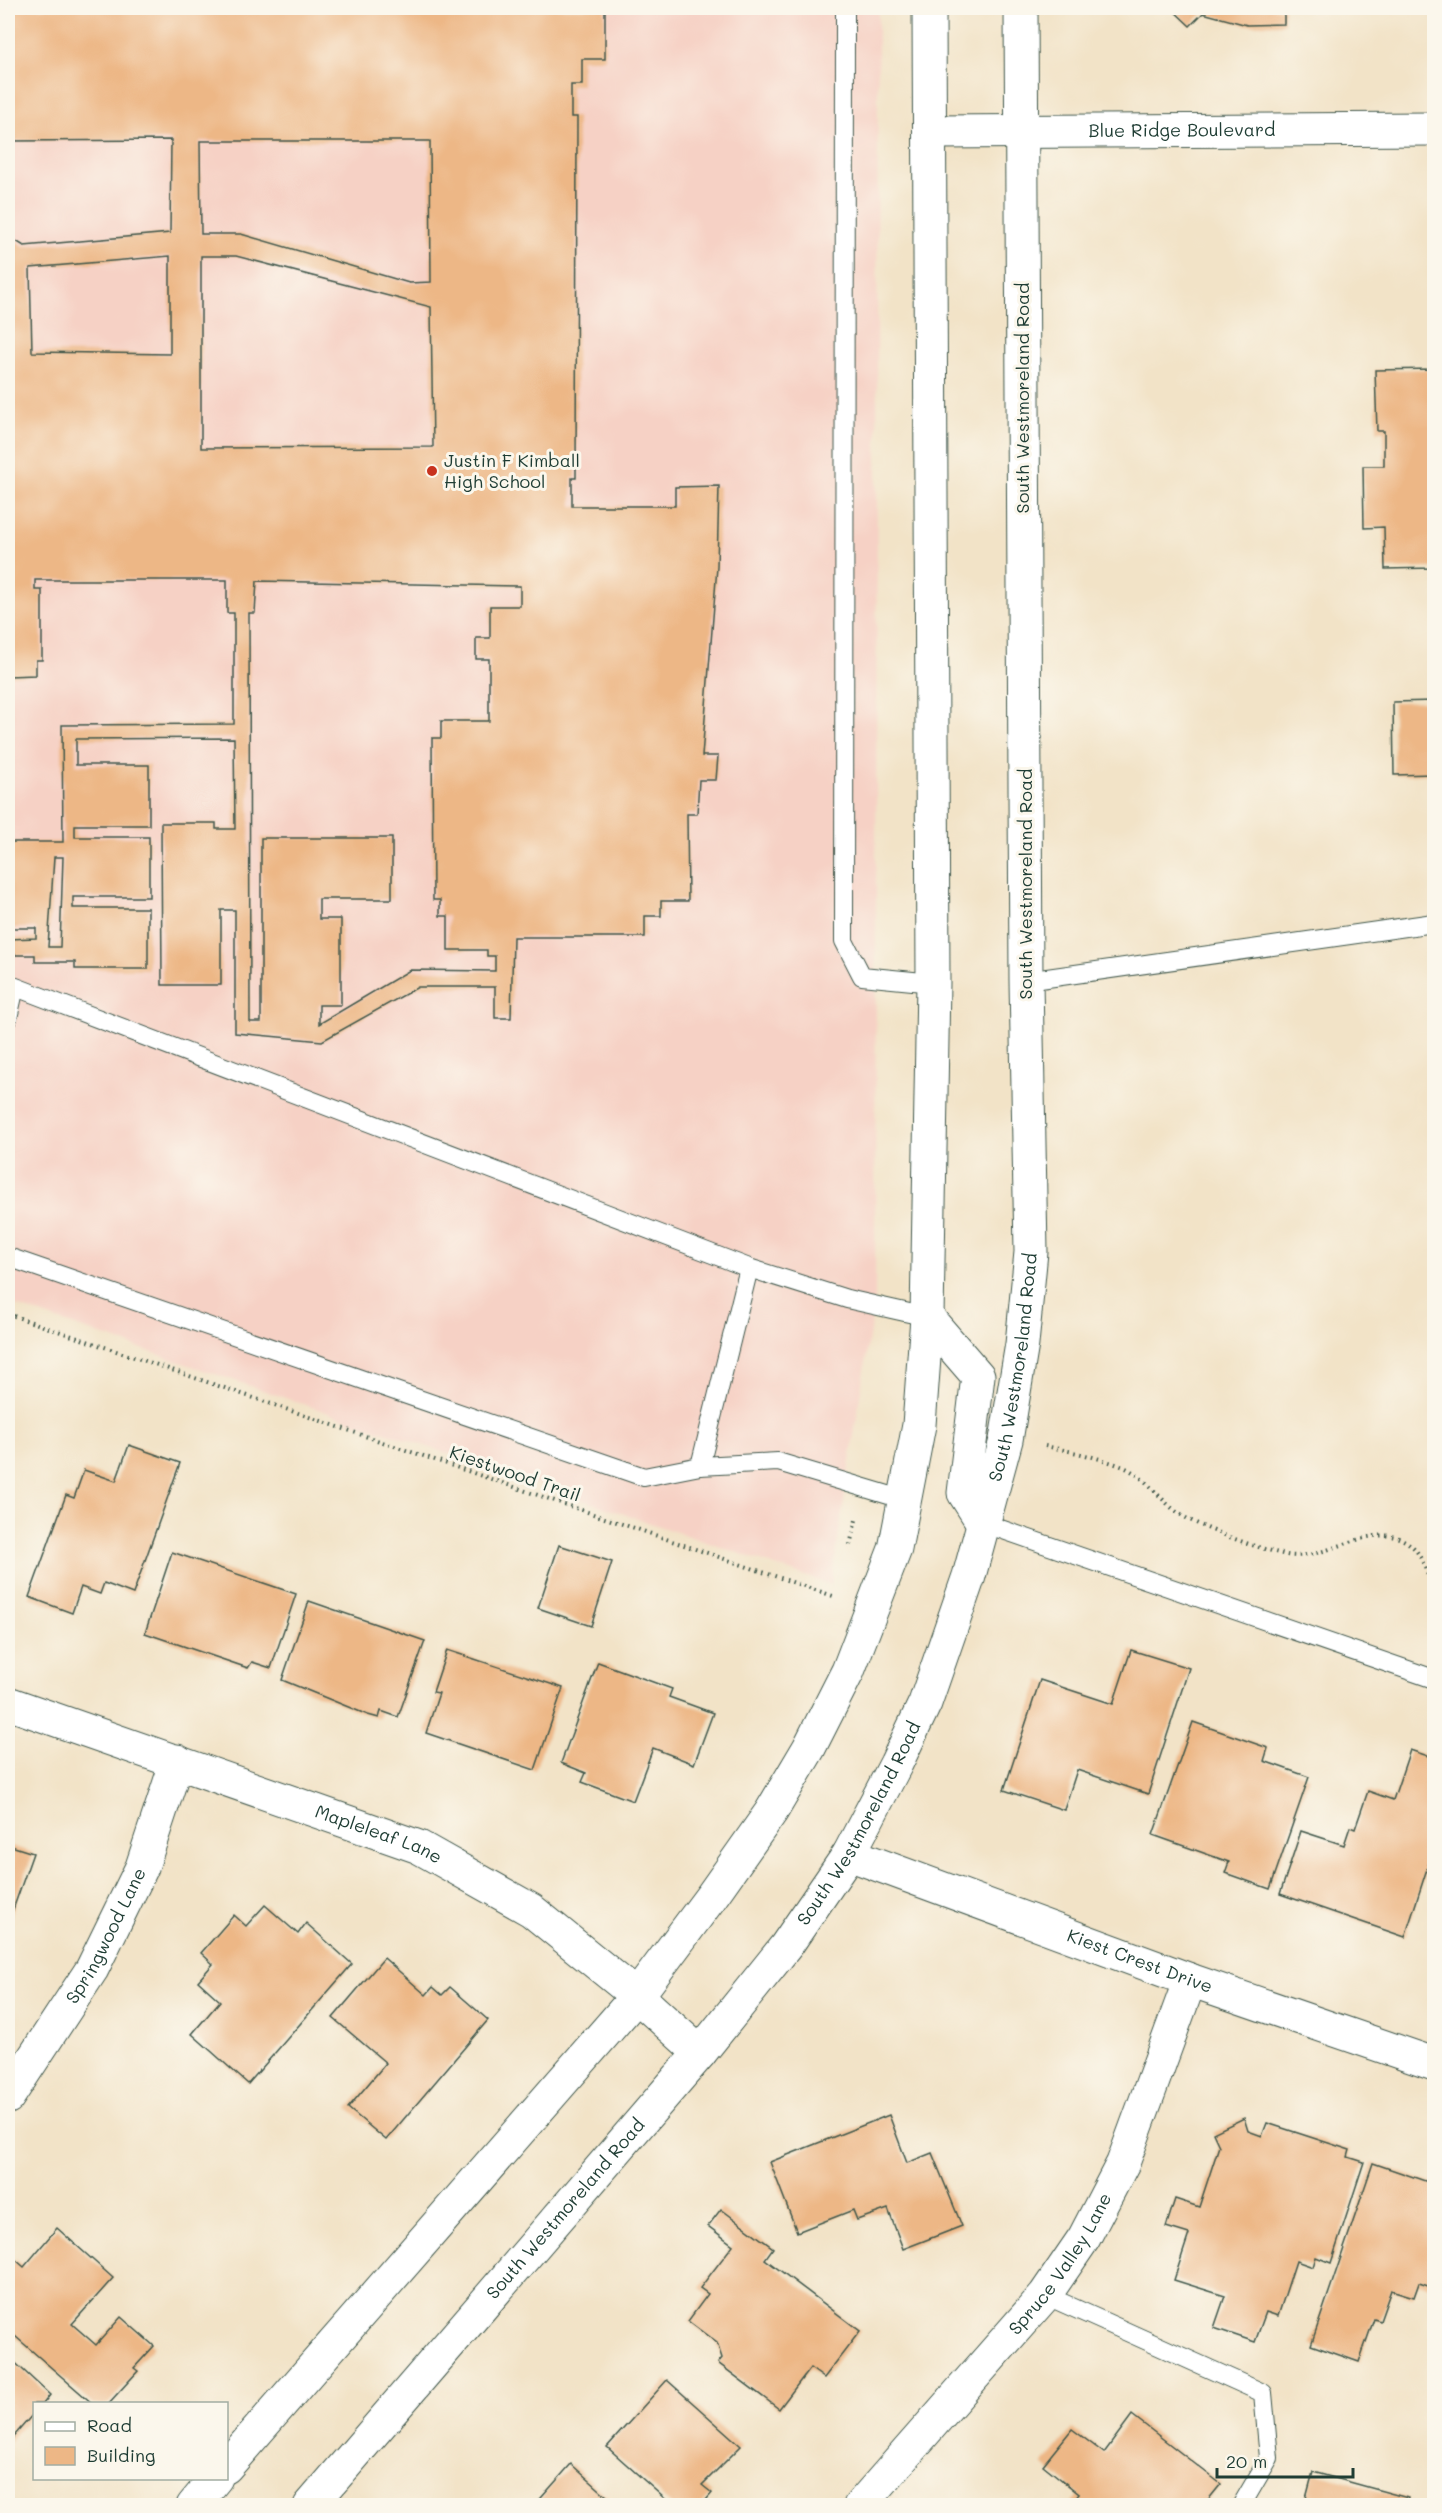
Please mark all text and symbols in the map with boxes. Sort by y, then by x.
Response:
street label: Blue Ridge Boulevard [1088,117,1276,142]
street label: South Westmoreland Road [1010,282,1034,514]
place label: Justin F Kimball High School [444,448,580,493]
marker: Justin F Kimball High School [425,464,439,478]
street label: South Westmoreland Road [1013,768,1037,1000]
street label: South Westmoreland Road [982,1252,1042,1484]
street label: Kiestwood Trail [447,1439,584,1507]
street label: South Westmoreland Road [791,1717,925,1930]
street label: Mapleleaf Lane [312,1799,447,1869]
street label: Springwood Lane [60,1863,151,2008]
street label: Kiest Crest Drive [1064,1923,1216,1998]
street label: South Westmoreland Road [480,2113,650,2304]
street label: Spruce Valley Lane [1003,2188,1116,2339]
legend [33,2402,228,2480]
text: Road [87,2413,132,2437]
scale bar [1217,2441,1354,2479]
text: Building [87,2443,155,2467]
text: 20 m [1226,2449,1267,2473]

